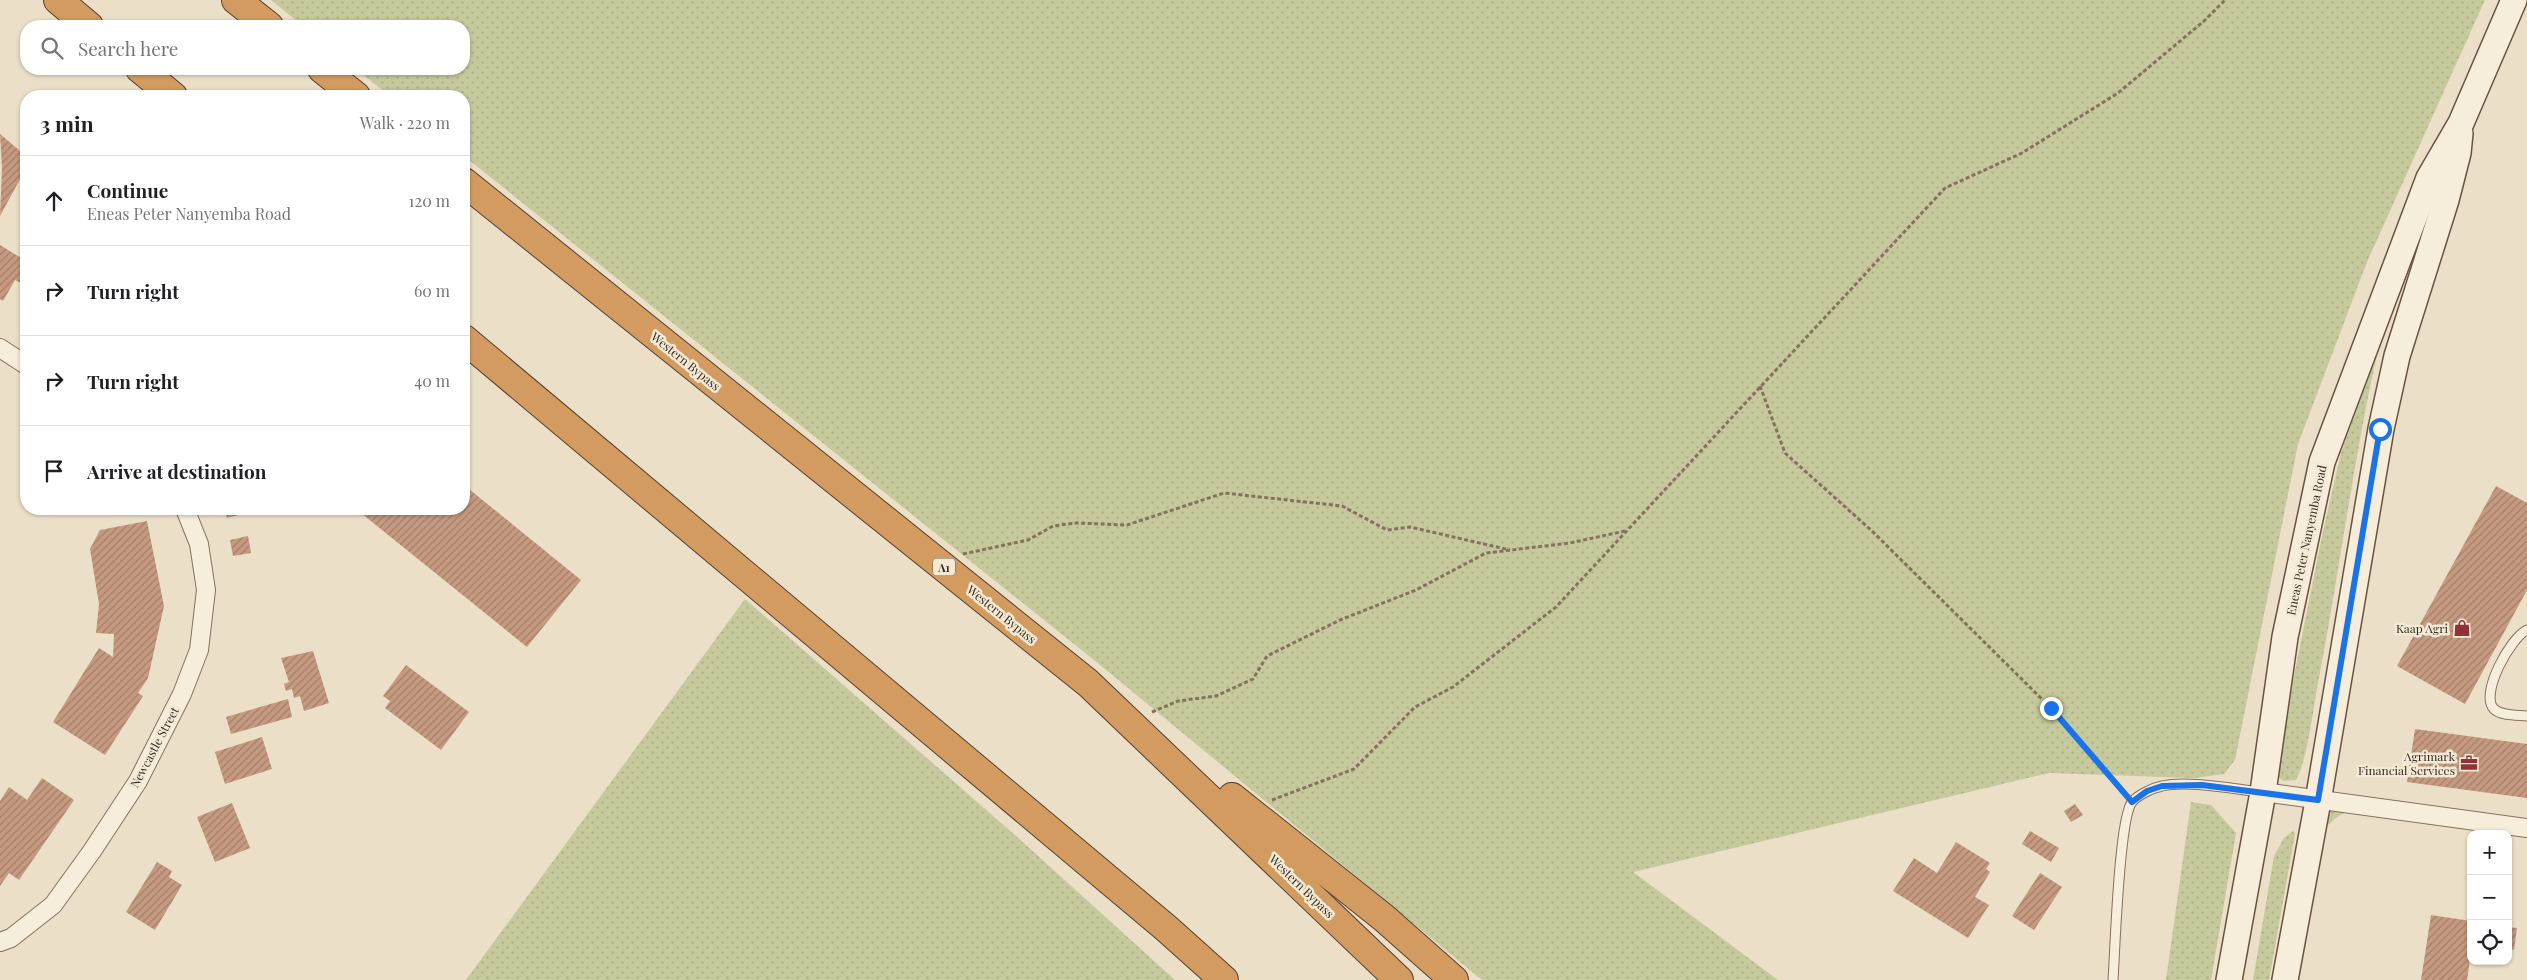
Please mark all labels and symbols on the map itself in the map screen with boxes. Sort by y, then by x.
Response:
street label: Western Bypass [647,328,724,394]
route start [2369,418,2392,441]
street label: Eneas Peter Nanyemba Road [2282,463,2330,617]
road number: A1 [933,558,955,576]
street label: Western Bypass [963,581,1040,647]
shop icon: Kaap Agri [2452,618,2472,638]
place label: Kaap Agri [2396,620,2448,636]
route end [2040,697,2063,720]
street label: Newcastle Street [126,703,182,790]
place label: Agrimark Financial Services [2358,748,2455,778]
office icon: Agrimark Financial Services [2459,753,2479,773]
street label: Western Bypass [1265,850,1338,921]

